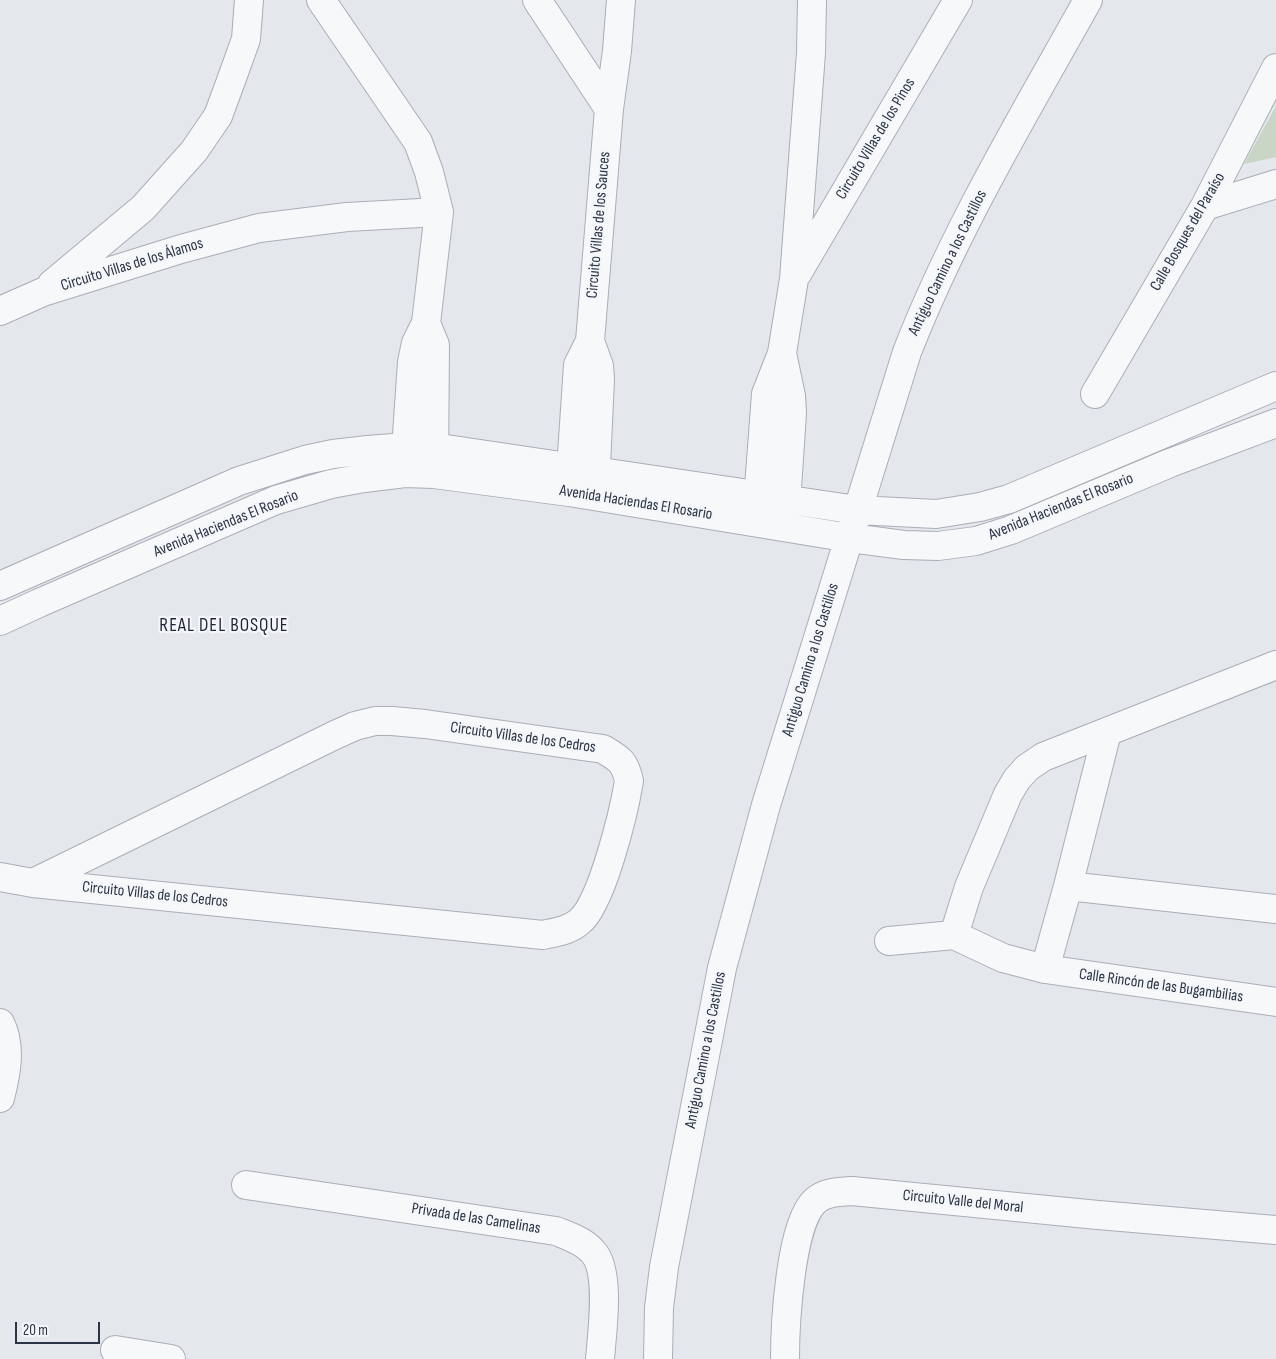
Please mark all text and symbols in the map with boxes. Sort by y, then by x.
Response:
street label: Circuito Villas de los Pinos [832,75,920,203]
street label: Circuito Villas de los Sauces [583,151,615,299]
street label: Calle Bosques del Paraíso [1146,169,1230,295]
street label: Antiguo Camino a los Castillos [904,187,992,339]
street label: Circuito Villas de los Álamos [58,234,206,296]
street label: Avenida Haciendas El Rosario [986,469,1136,545]
street label: Avenida Haciendas El Rosario [558,481,714,525]
street label: Avenida Haciendas El Rosario [151,486,301,562]
street label: Antiguo Camino a los Castillos [779,581,843,739]
district label: REAL DEL BOSQUE [157,615,291,637]
street label: Circuito Villas de los Cedros [449,718,597,758]
street label: Circuito Villas de los Cedros [81,878,229,912]
street label: Calle Rincón de las Bugambilias [1078,965,1244,1007]
street label: Antiguo Camino a los Castillos [681,970,731,1130]
street label: Circuito Valle del Moral [902,1186,1024,1218]
street label: Privada de las Camelinas [410,1199,542,1239]
scale bar [18,1312,102,1344]
text: 20 m [23,1321,48,1340]

